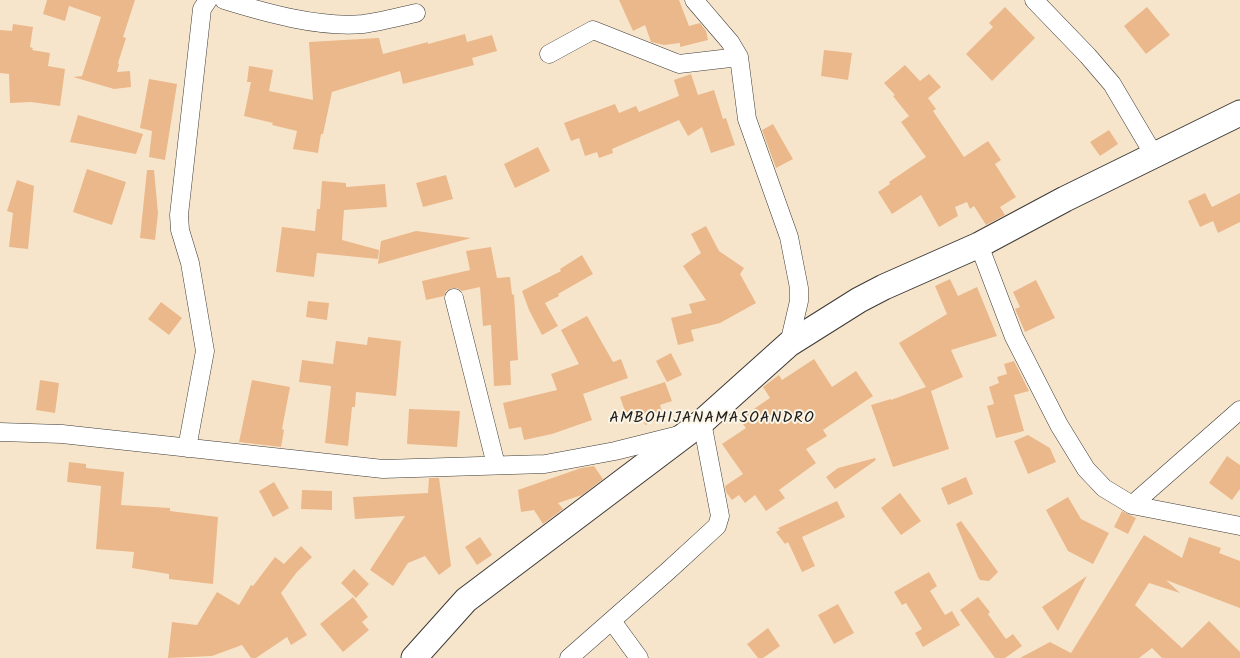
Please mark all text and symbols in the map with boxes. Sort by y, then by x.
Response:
district label: AMBOHIJANAMASOANDRO [607,409,817,429]

